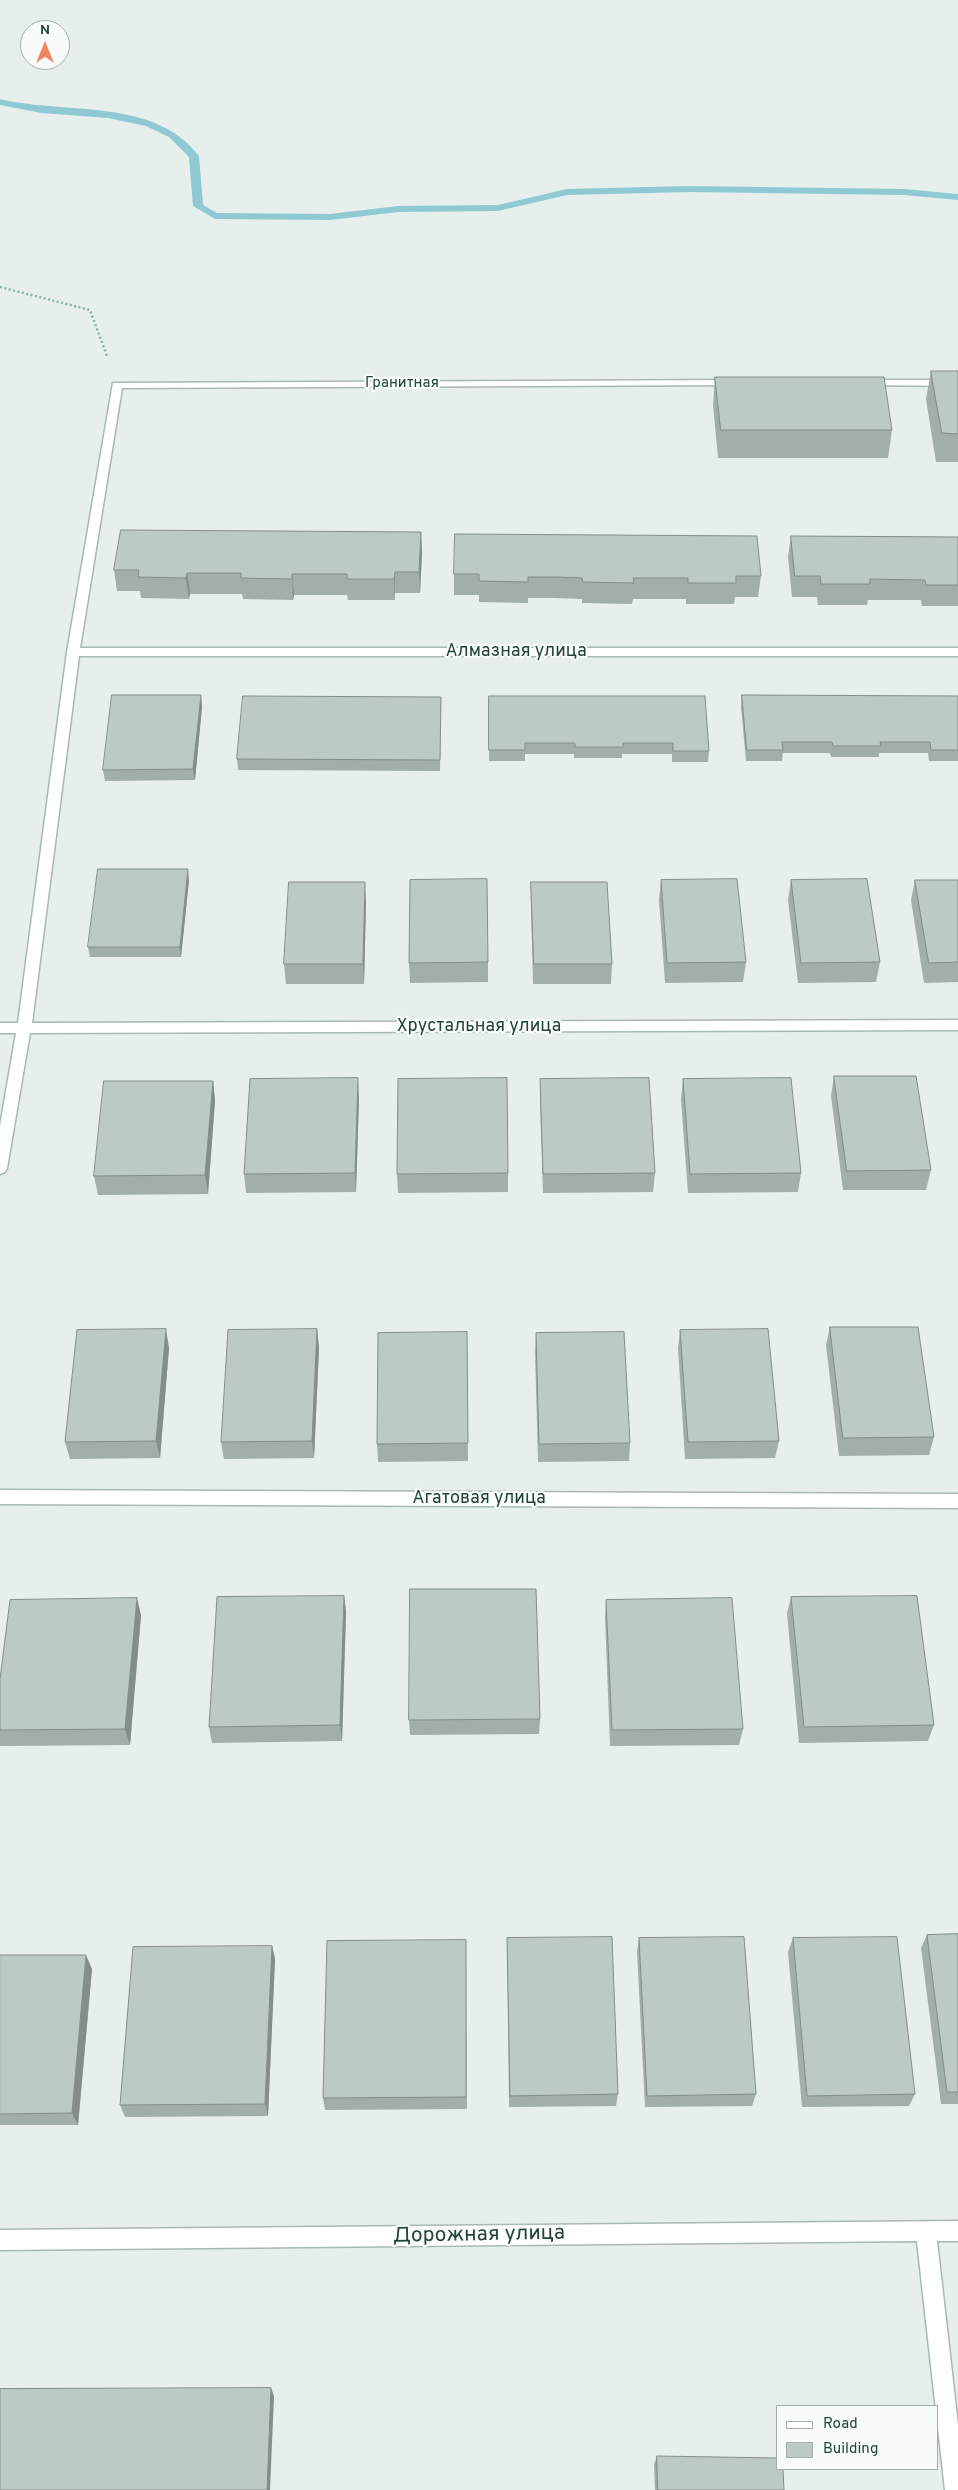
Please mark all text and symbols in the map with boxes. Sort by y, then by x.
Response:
north arrow [20,20,70,70]
text: N [40,22,50,39]
street label: Гранитная [365,375,439,393]
street label: Алмазная улица [445,641,587,663]
street label: Хрустальная улица [397,1016,561,1038]
street label: Агатовая улица [412,1488,546,1510]
street label: Дорожная улица [393,2222,565,2250]
legend [776,2405,938,2470]
text: Road [823,2415,858,2434]
text: Building [823,2440,878,2459]

